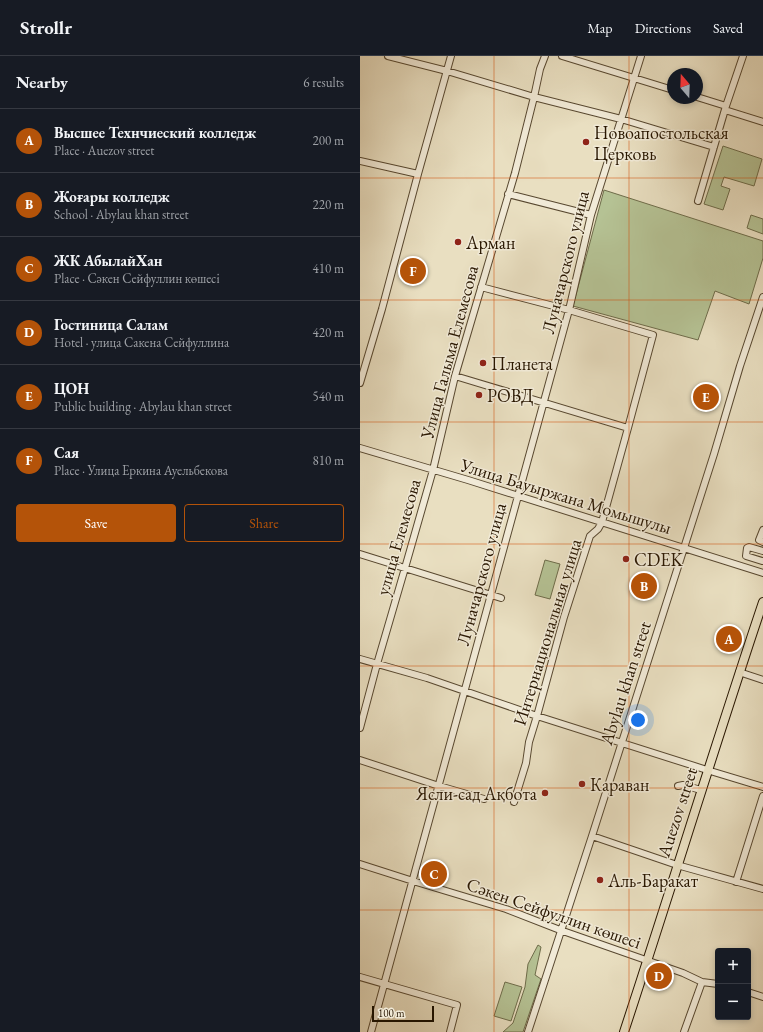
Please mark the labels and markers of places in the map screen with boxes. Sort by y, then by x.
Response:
place label: Новоапостольская Церковь [594,121,729,165]
marker: Новоапостольская Церковь [581,137,591,147]
place label: Арман [465,231,515,254]
marker: Арман [453,237,463,247]
pin: F [400,256,426,286]
place label: Планета [491,352,554,375]
marker: Планета [478,358,488,368]
pin: E [693,382,719,412]
place label: РОВД [487,384,534,407]
marker: РОВД [474,390,484,400]
place label: CDEK [634,548,684,571]
marker: CDEK [621,554,631,564]
pin: B [631,571,657,601]
pin: A [716,624,742,654]
place label: Караван [590,773,649,796]
marker: Караван [577,779,587,789]
place label: Ясли-сад Ақбота [415,782,538,805]
marker: Ясли-сад Ақбота [540,788,550,798]
pin: C [421,859,447,889]
place label: Аль-Баракат [607,869,699,892]
marker: Аль-Баракат [595,875,605,885]
pin: D [646,961,672,991]

